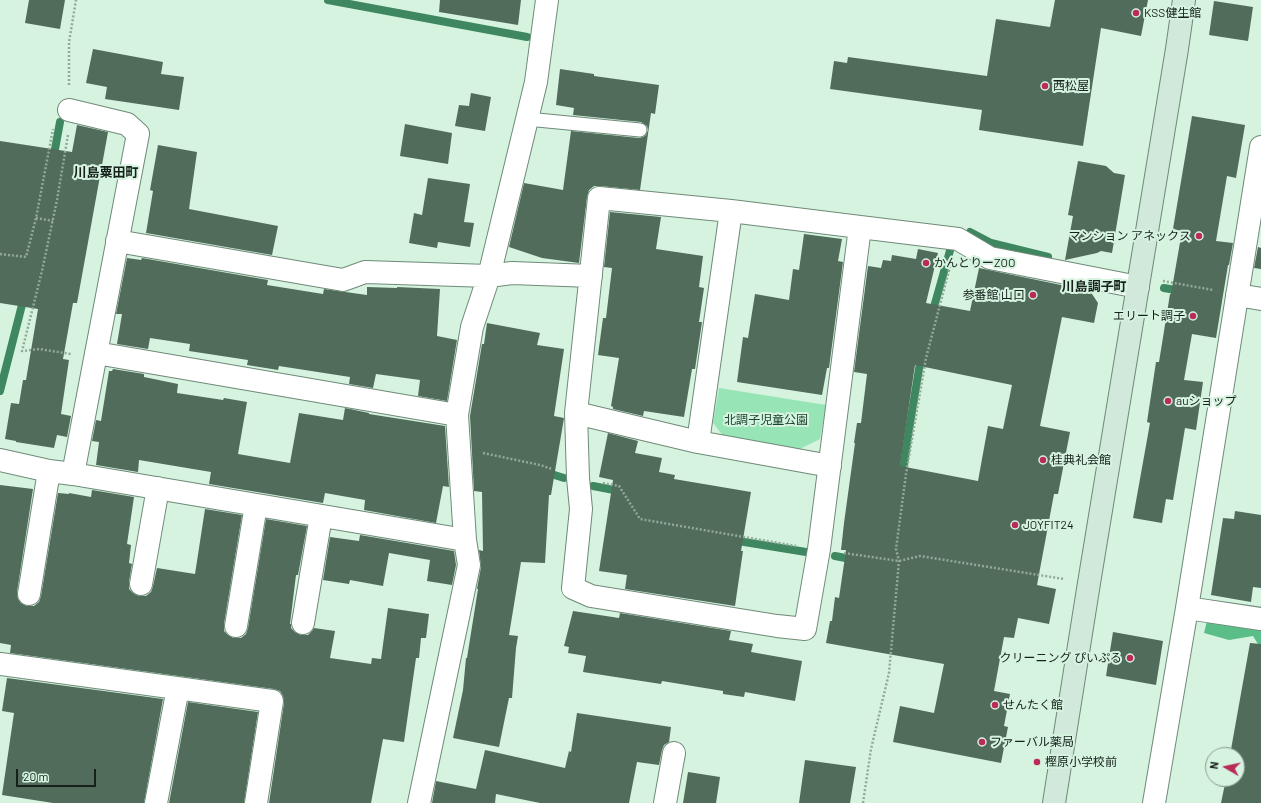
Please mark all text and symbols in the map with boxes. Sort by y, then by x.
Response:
place label: KSS健生館 [1144,6,1201,20]
marker: KSS健生館 [1131,8,1141,18]
place label: 西松屋 [1053,79,1089,93]
marker: 西松屋 [1040,81,1050,91]
district label: 川島粟田町 [74,165,138,181]
place label: マンション アネックス [1069,229,1191,243]
marker: マンション アネックス [1194,231,1204,241]
place label: かんとりーZOO [934,256,1016,270]
marker: かんとりーZOO [921,258,931,268]
district label: 川島調子町 [1062,279,1126,295]
place label: 参番館 山口 [963,288,1025,302]
marker: 参番館 山口 [1028,290,1038,300]
place label: エリート調子 [1113,309,1185,323]
marker: エリート調子 [1188,311,1198,321]
place label: auショップ [1176,394,1237,408]
marker: auショップ [1163,396,1173,406]
park label: 北調子児童公園 [724,413,808,427]
place label: 桂典礼会館 [1051,453,1111,467]
marker: 桂典礼会館 [1038,455,1048,465]
place label: JOYFIT24 [1023,518,1074,532]
marker: JOYFIT24 [1010,520,1020,530]
place label: クリーニング ぴいぷる [1000,651,1122,665]
marker: クリーニング ぴいぷる [1125,653,1135,663]
place label: せんたく館 [1003,698,1063,712]
marker: せんたく館 [990,700,1000,710]
place label: ファーバル薬局 [990,735,1074,749]
marker: ファーバル薬局 [977,737,987,747]
north arrow [1205,747,1245,787]
place label: 樫原小学校前 [1045,755,1117,769]
marker: 樫原小学校前 [1032,757,1042,767]
scale bar [18,761,98,787]
text: N [1207,761,1221,770]
text: 20 m [23,769,49,783]

